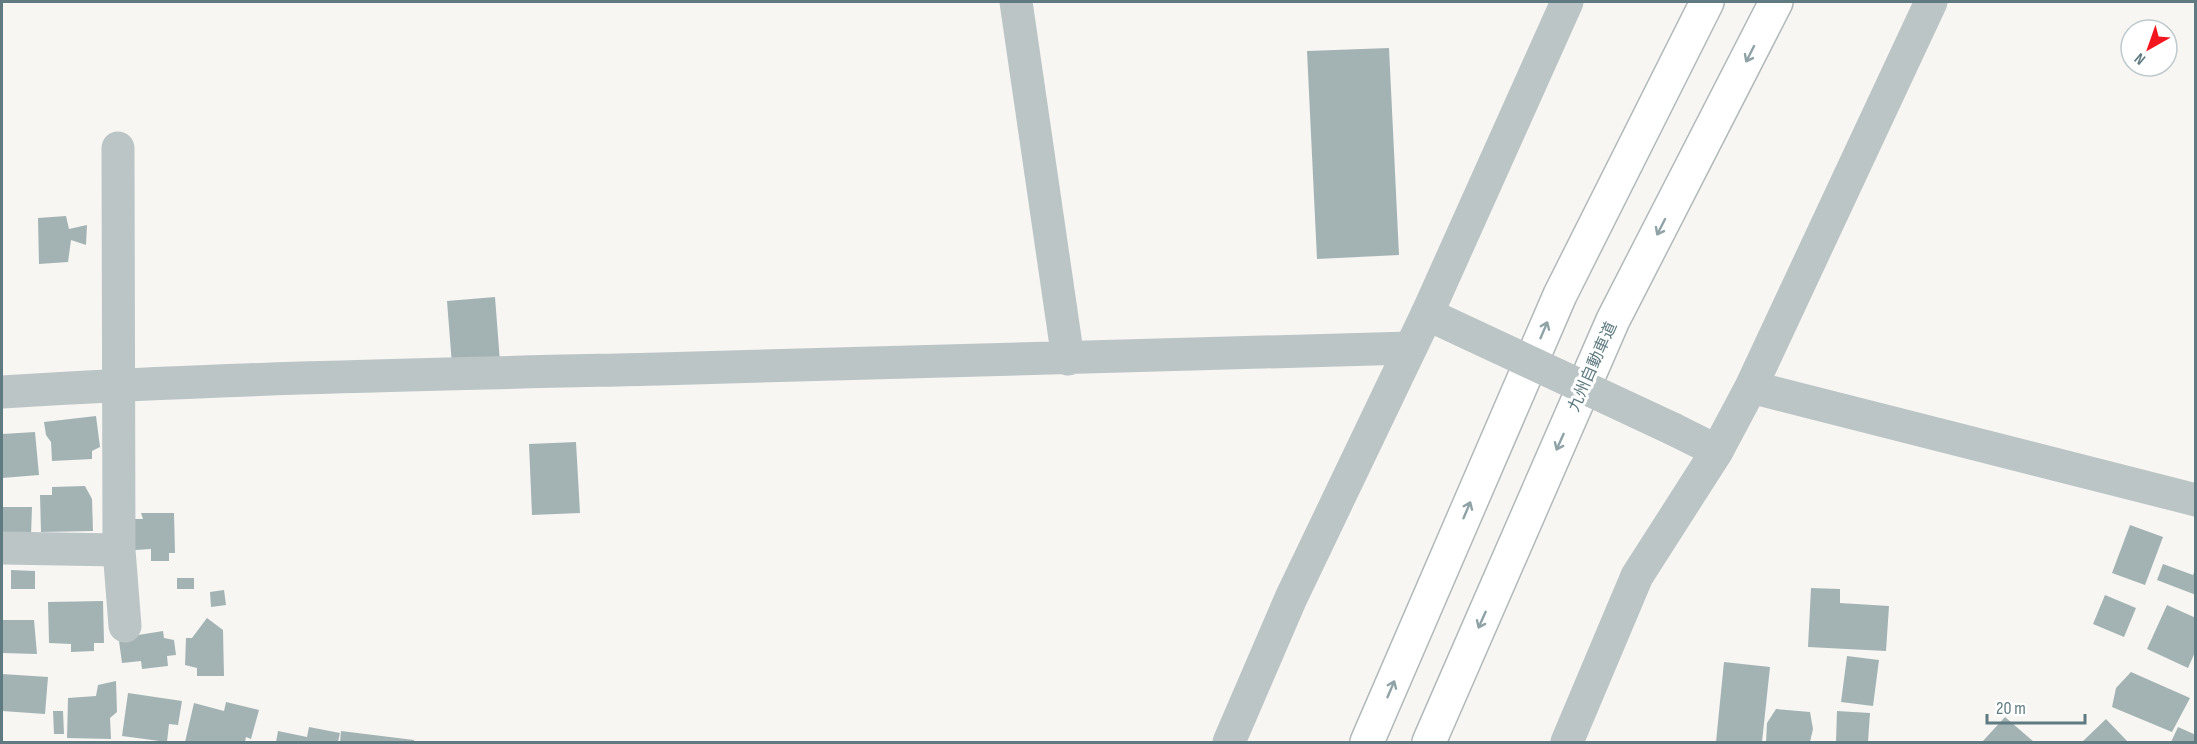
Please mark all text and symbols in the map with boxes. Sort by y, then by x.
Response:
north arrow [2119,18,2179,78]
one-way arrow [1744,44,1755,62]
text: N [2131,48,2150,68]
one-way arrow [1655,218,1667,235]
street label: 九州自動車道 [1565,319,1621,415]
one-way arrow [1539,322,1551,340]
one-way arrow [1554,432,1565,450]
one-way arrow [1462,501,1474,519]
one-way arrow [1476,611,1488,629]
one-way arrow [1385,680,1397,698]
scale bar [1987,687,2084,725]
text: 20 m [1996,698,2026,719]

